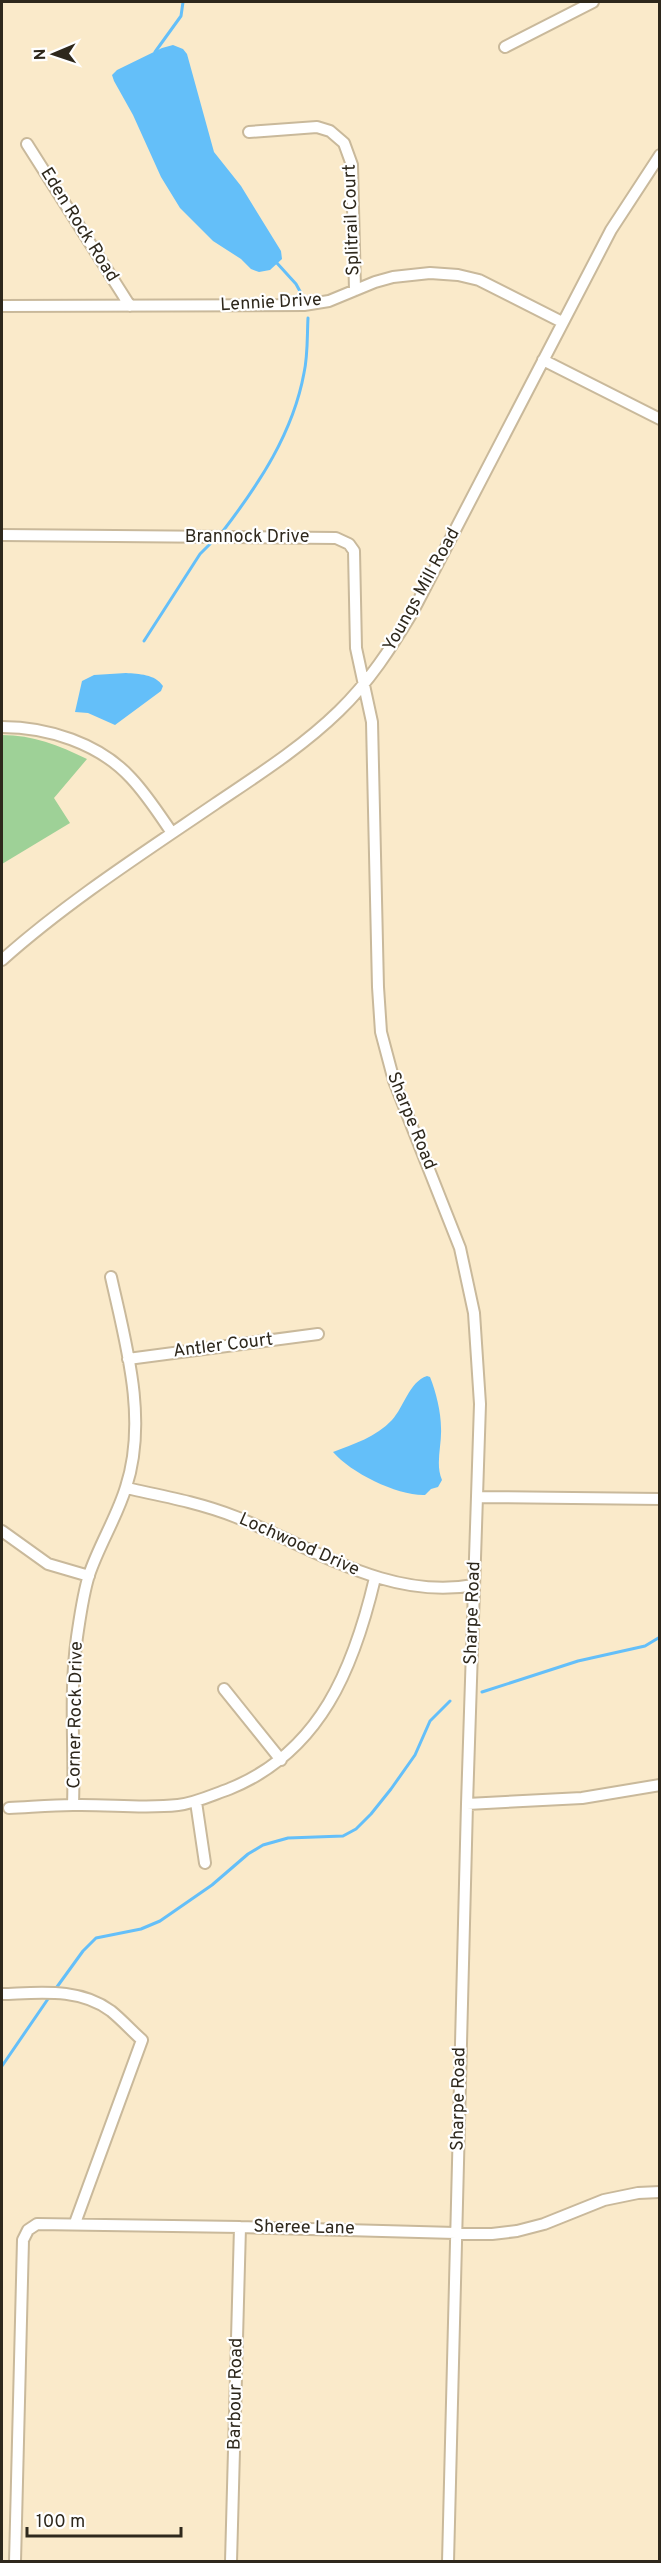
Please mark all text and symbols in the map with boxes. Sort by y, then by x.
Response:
north arrow [24,24,84,84]
text: N [31,48,51,61]
street label: Eden Rock Road [35,163,123,287]
street label: Splitrail Court [339,164,365,276]
street label: Lennie Drive [220,289,322,317]
street label: Youngs Mill Road [379,524,465,656]
street label: Brannock Drive [185,526,309,549]
street label: Sharpe Road [381,1069,441,1173]
street label: Antler Court [172,1328,274,1364]
street label: Lochwood Drive [235,1508,363,1582]
street label: Sharpe Road [460,1561,486,1665]
street label: Corner Rock Drive [63,1641,89,1789]
street label: Sharpe Road [447,2047,471,2151]
street label: Sheree Lane [253,2216,355,2240]
street label: Barbour Road [224,2338,248,2450]
scale bar [27,2500,182,2538]
text: 100 m [36,2511,85,2534]

